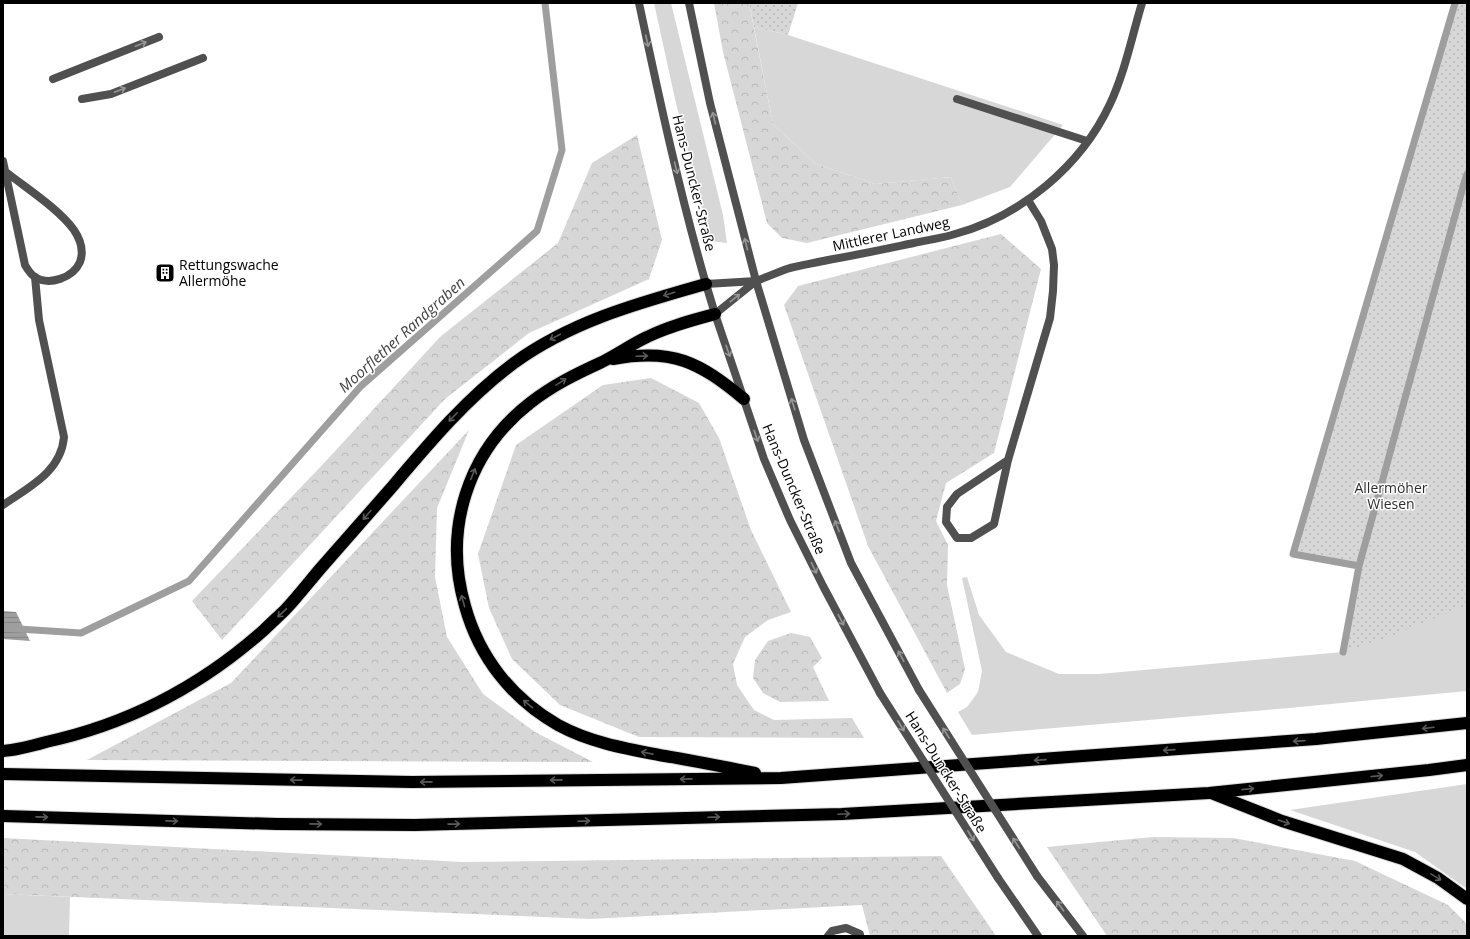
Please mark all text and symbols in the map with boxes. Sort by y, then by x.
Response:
one-way arrow [643,34,651,47]
one-way arrow [135,39,147,47]
one-way arrow [113,86,125,94]
one-way arrow [710,111,717,124]
street label: Hans-Duncker-Straße [668,113,721,253]
one-way arrow [672,161,680,174]
street label: Mittlerer Landweg [831,212,951,255]
one-way arrow [742,237,749,250]
place label: Rettungswache Allermöhe [179,255,279,290]
building icon: Rettungswache Allermöhe [154,262,176,284]
water label: Moorflether Randgraben [334,272,469,396]
one-way arrow [663,291,676,298]
one-way arrow [730,293,741,302]
one-way arrow [549,334,561,342]
one-way arrow [724,344,732,356]
one-way arrow [635,352,648,360]
one-way arrow [555,377,567,385]
one-way arrow [789,398,796,411]
one-way arrow [448,412,457,422]
street label: Hans-Duncker-Straße [758,421,831,557]
one-way arrow [753,430,761,442]
one-way arrow [470,469,478,481]
park label: Allermöher Wiesen [1354,478,1428,513]
one-way arrow [363,510,372,520]
one-way arrow [833,521,841,533]
one-way arrow [811,562,818,574]
one-way arrow [459,595,467,608]
one-way arrow [277,608,287,618]
one-way arrow [838,614,845,626]
one-way arrow [897,650,904,662]
one-way arrow [522,700,533,708]
street label: Hans-Duncker-Straße [901,707,992,836]
one-way arrow [898,720,906,732]
one-way arrow [1422,724,1435,732]
one-way arrow [942,727,950,739]
one-way arrow [1293,737,1306,744]
one-way arrow [1163,747,1176,754]
one-way arrow [641,748,654,756]
one-way arrow [1034,756,1047,763]
one-way arrow [1370,772,1383,779]
one-way arrow [680,775,693,783]
one-way arrow [290,776,303,784]
one-way arrow [550,776,563,784]
one-way arrow [420,778,433,785]
one-way arrow [1241,785,1254,792]
one-way arrow [837,810,850,817]
one-way arrow [707,813,720,821]
one-way arrow [35,814,48,821]
one-way arrow [165,817,178,825]
one-way arrow [577,817,590,825]
one-way arrow [1278,819,1291,826]
one-way arrow [309,820,322,828]
one-way arrow [447,820,460,828]
one-way arrow [966,830,975,841]
one-way arrow [1012,838,1020,849]
one-way arrow [1430,874,1442,882]
one-way arrow [1056,900,1064,911]

